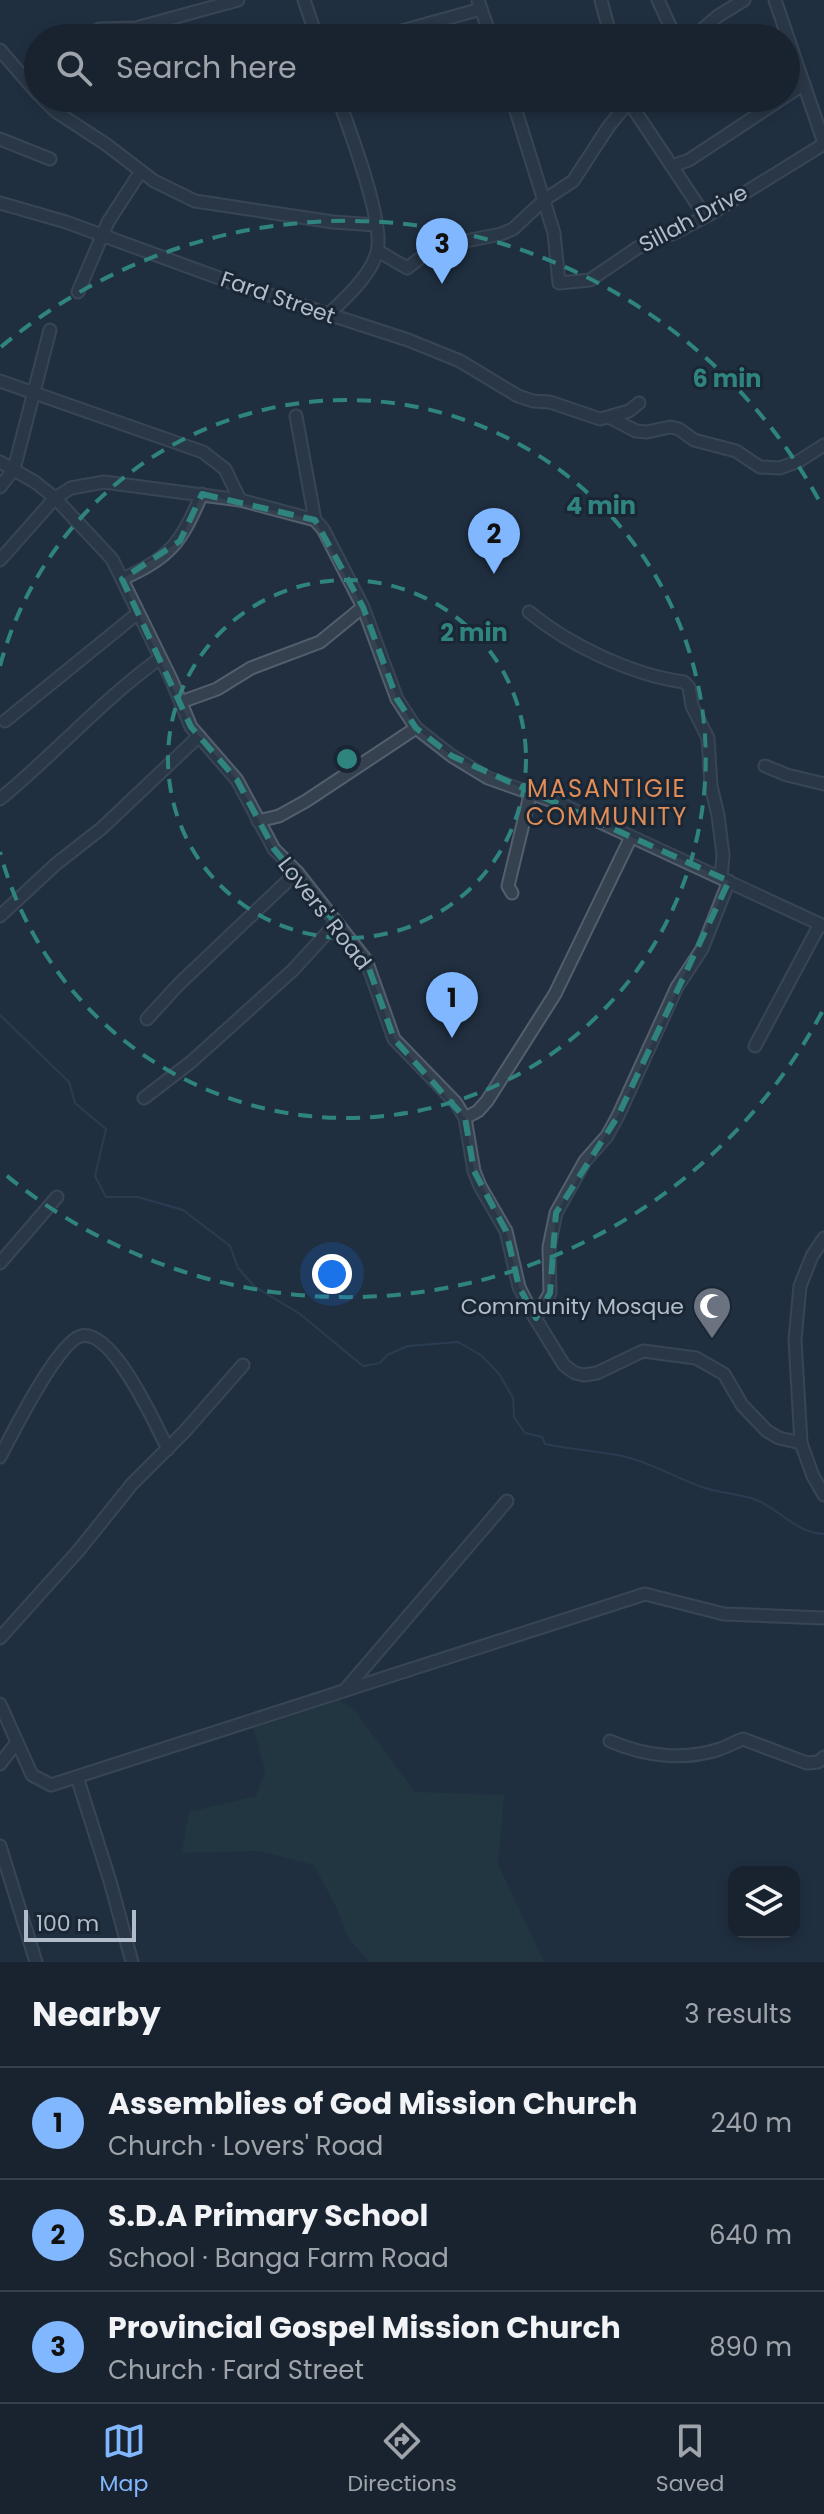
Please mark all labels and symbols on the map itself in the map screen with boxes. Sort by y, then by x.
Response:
street label: Sillah Drive [633,177,753,260]
pin: 3 [416,218,468,284]
street label: Fard Street [216,263,339,332]
text: 6 min [692,362,762,395]
text: 4 min [566,489,636,522]
pin: 2 [468,508,520,574]
text: 2 min [440,616,508,649]
centre of rings [333,745,361,773]
district label: MASANTIGIE COMMUNITY [526,772,688,833]
street label: Lovers' Road [271,850,379,976]
pin: 1 [426,972,478,1038]
your location [312,1254,352,1294]
mosque icon: Community Mosque [691,1285,733,1340]
place label: Community Mosque [461,1291,684,1322]
scale bar [24,1906,136,1942]

